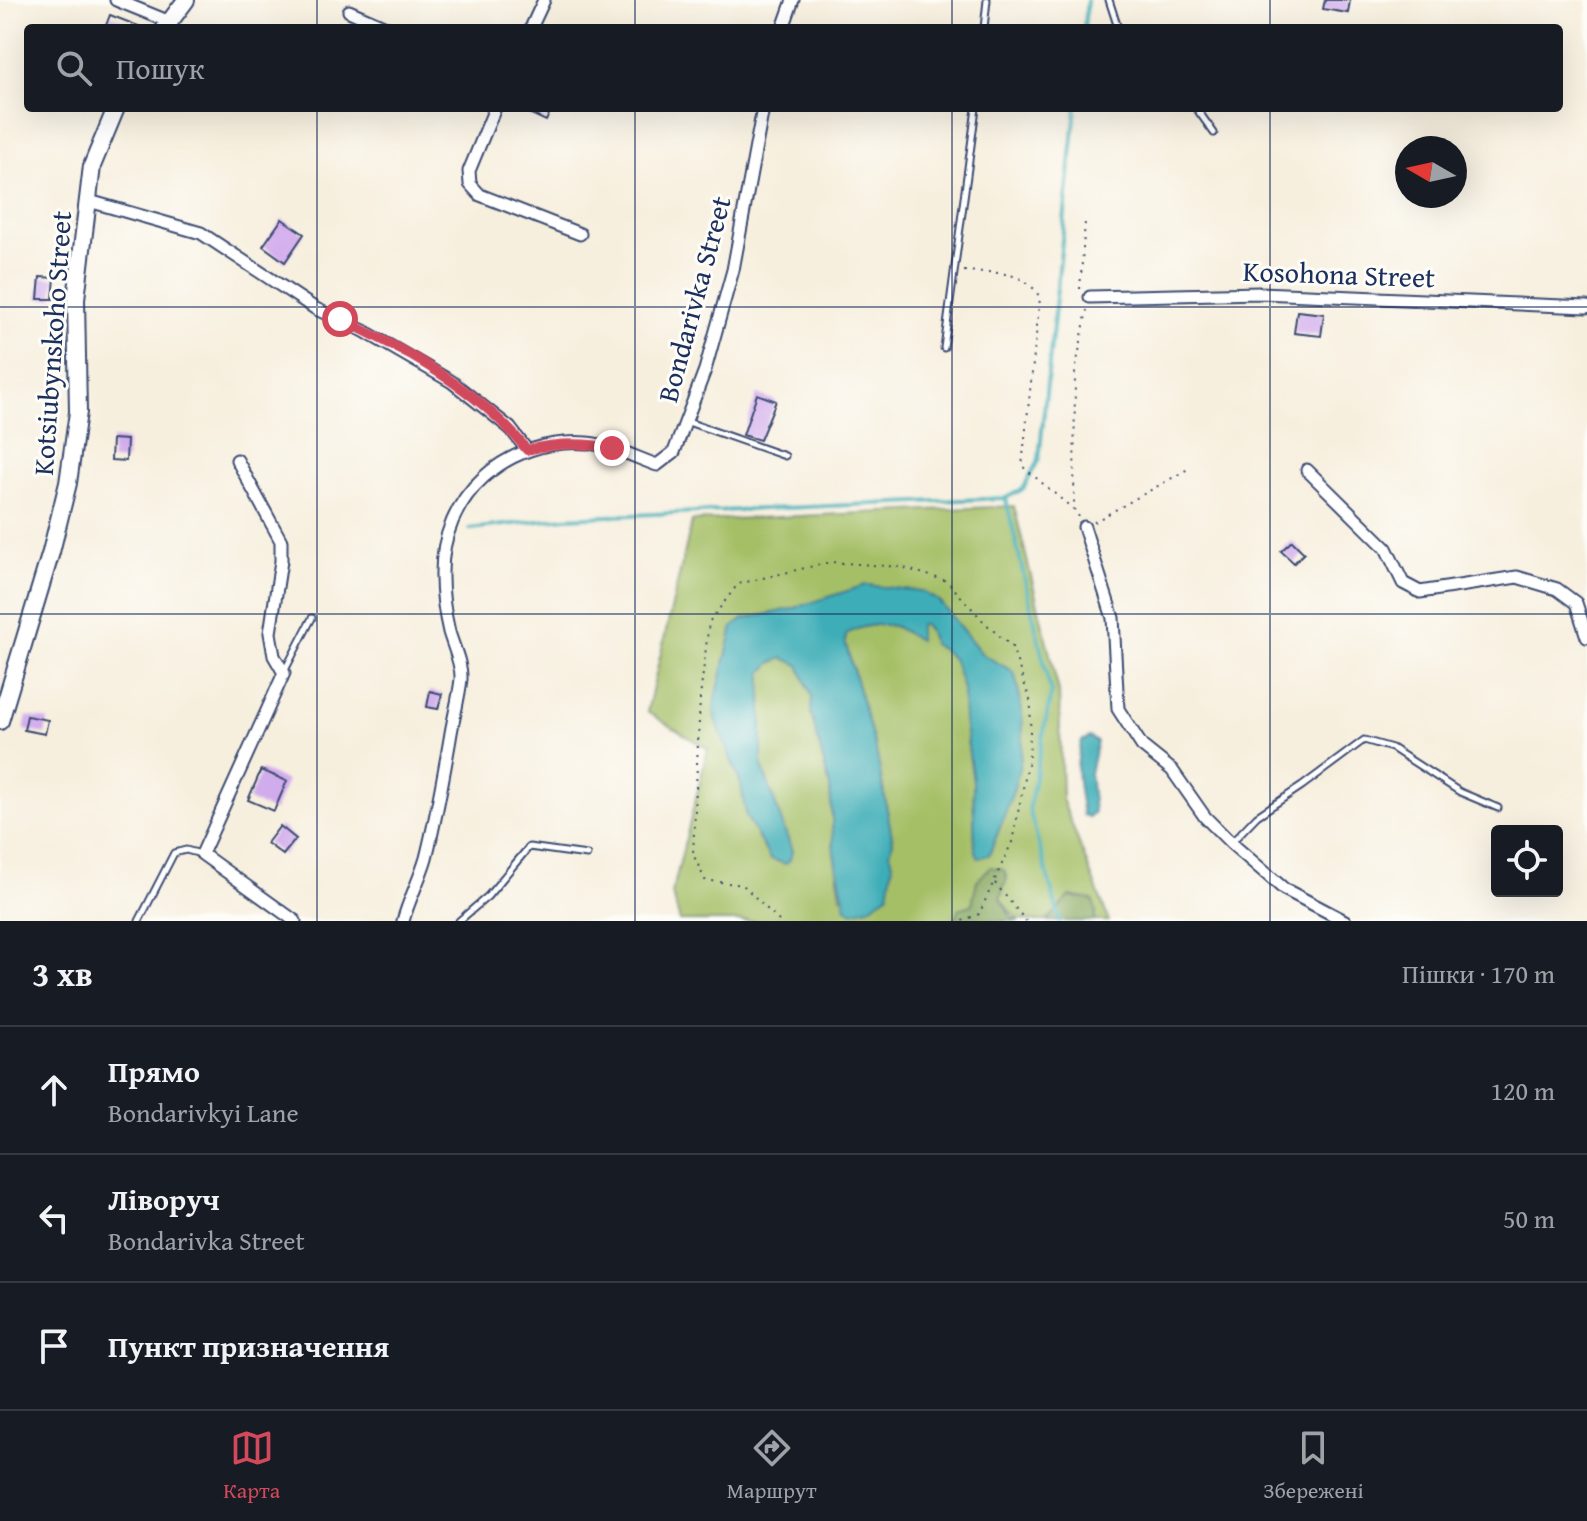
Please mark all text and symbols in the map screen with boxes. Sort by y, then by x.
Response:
search box [24,24,1563,112]
icon: search [52,46,96,90]
text: Пошук [116,46,204,90]
north arrow [1395,136,1467,208]
street label: Bondarivka Street [646,191,741,406]
street label: Kotsiubynskoho Street [22,209,81,477]
street label: Kosohona Street [1242,250,1436,297]
route start [322,301,358,337]
route end [594,430,630,466]
map controls [1491,825,1563,897]
button: locate [1491,825,1563,897]
text: 3 хв [32,949,93,998]
text: Пішки · 170 m [1402,954,1555,993]
text: Прямо [108,1049,200,1093]
icon: ahead [32,1068,76,1112]
text: 120 m [1490,1071,1555,1110]
text: Bondarivkyi Lane [108,1093,299,1132]
text: Ліворуч [108,1177,220,1221]
icon: left [32,1196,76,1240]
text: 50 m [1503,1199,1555,1238]
text: Bondarivka Street [108,1221,305,1260]
icon: arrive [32,1324,76,1368]
text: Пункт призначення [108,1324,389,1368]
tab: Карта [223,1426,280,1506]
tab: Маршрут [727,1426,817,1506]
tab: Збережені [1263,1426,1364,1506]

